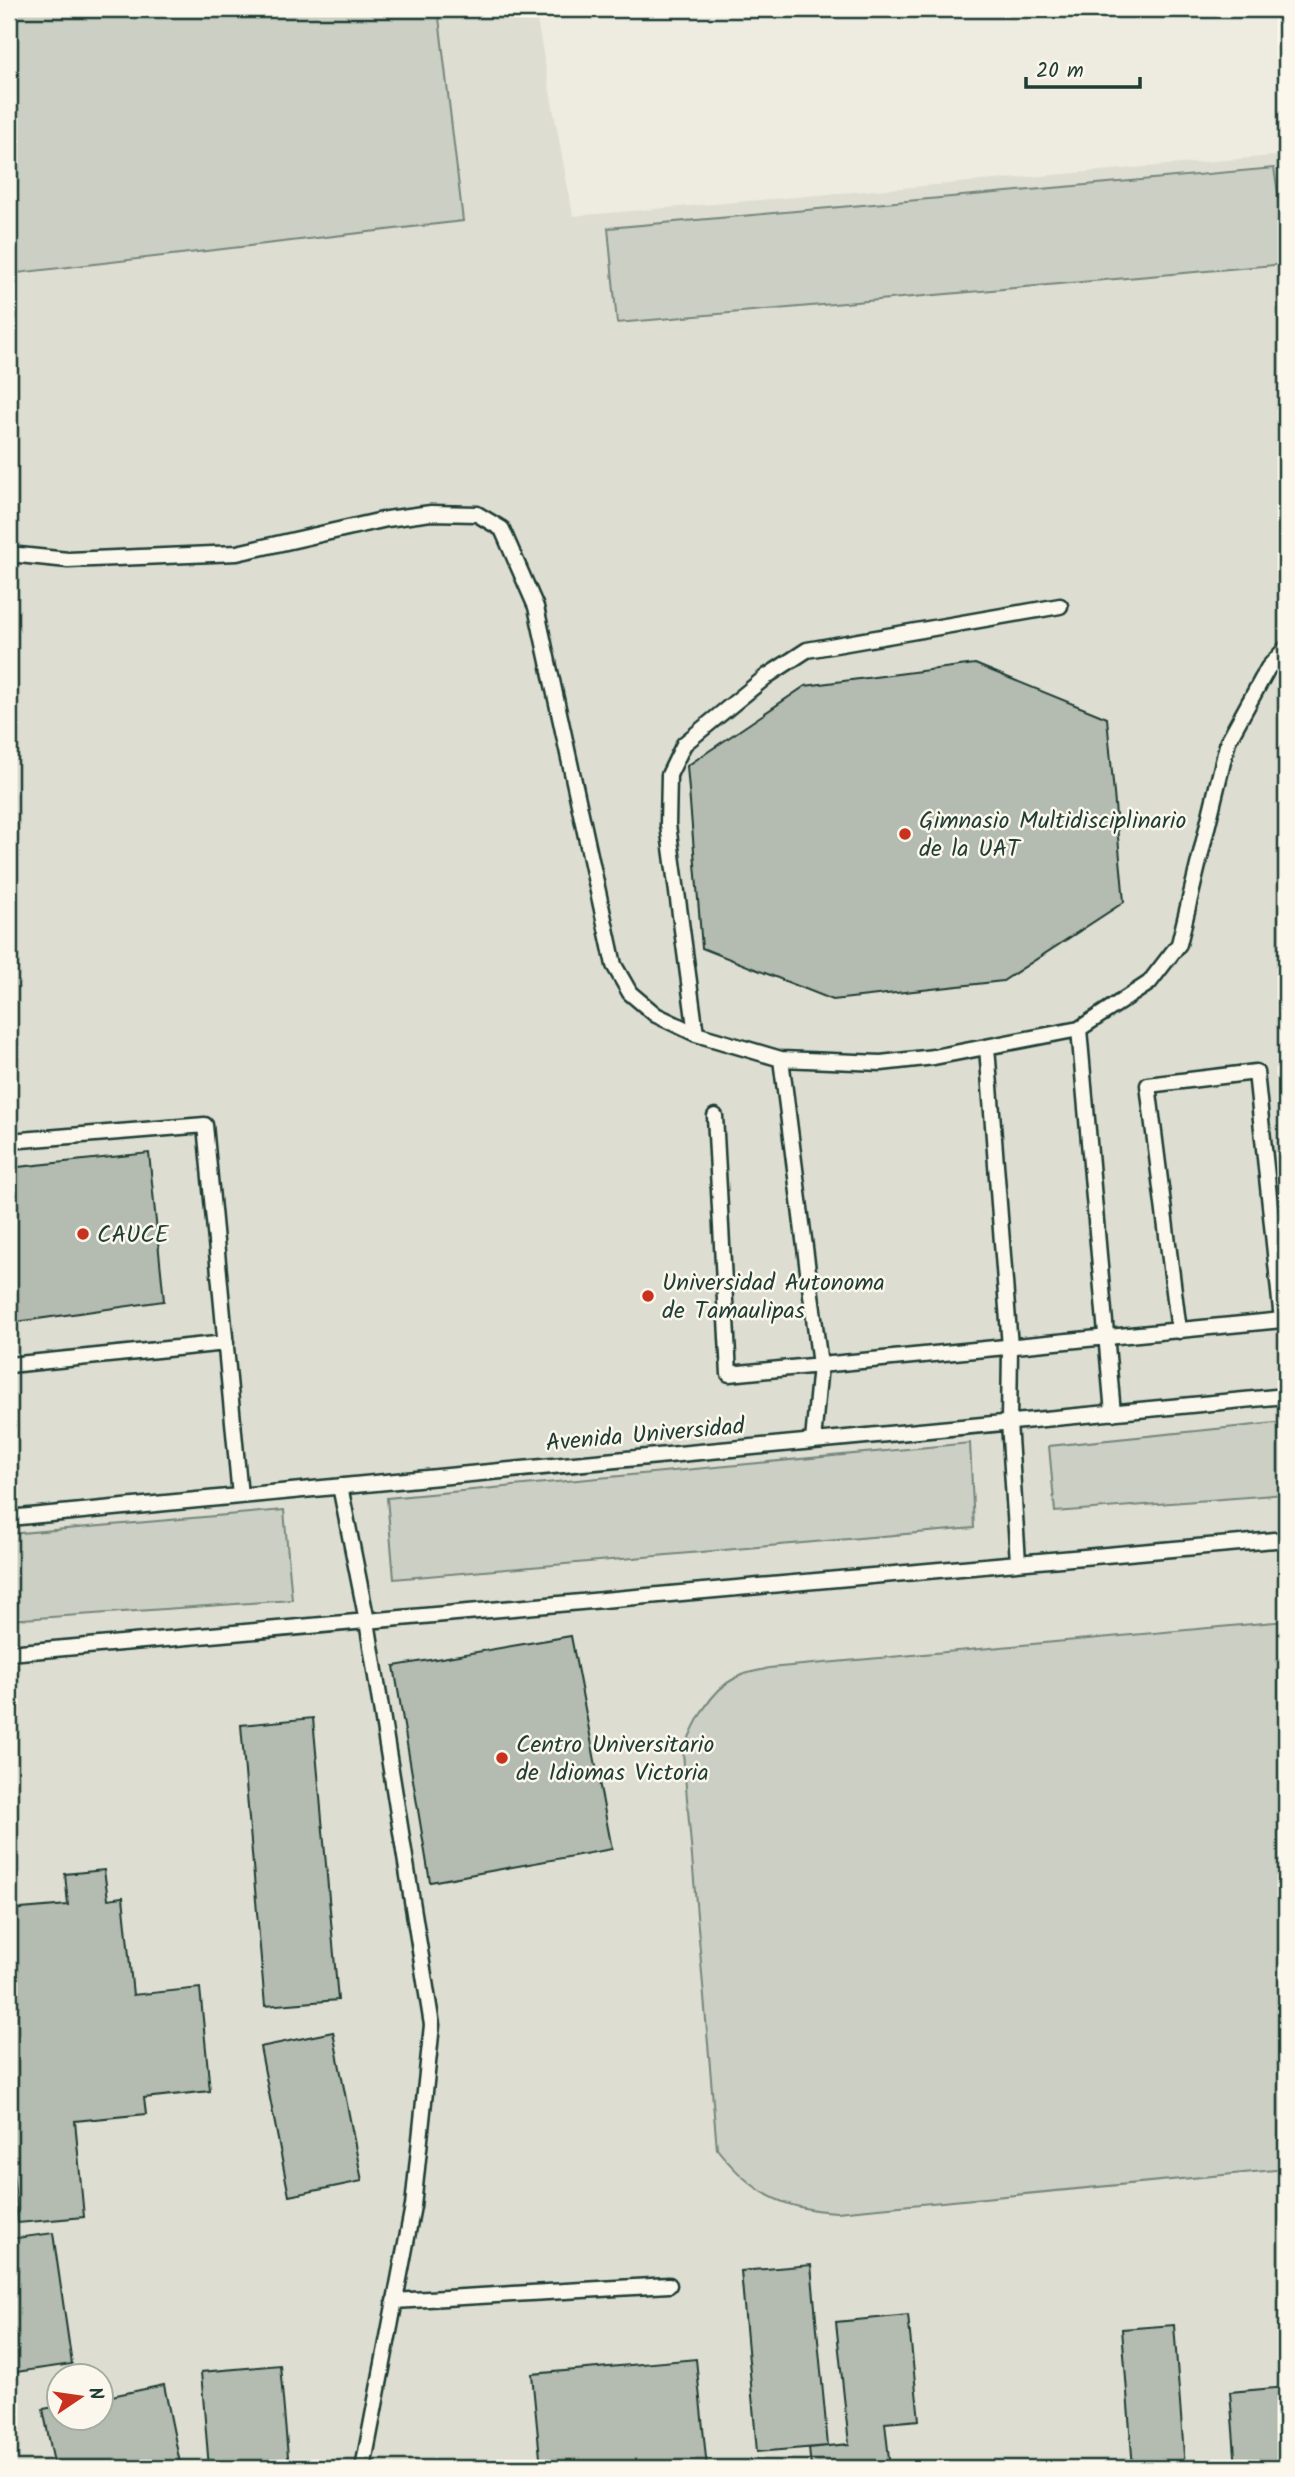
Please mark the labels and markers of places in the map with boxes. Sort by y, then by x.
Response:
place label: Gimnasio Multidisciplinario de la UAT [919,802,1186,869]
marker: Gimnasio Multidisciplinario de la UAT [897,826,913,842]
place label: CAUCE [97,1216,170,1255]
marker: CAUCE [75,1226,91,1242]
place label: Universidad Autonoma de Tamaulipas [662,1264,885,1331]
marker: Universidad Autonoma de Tamaulipas [640,1288,656,1304]
place label: Centro Universitario de Idiomas Victoria [516,1726,715,1793]
marker: Centro Universitario de Idiomas Victoria [494,1750,510,1766]

